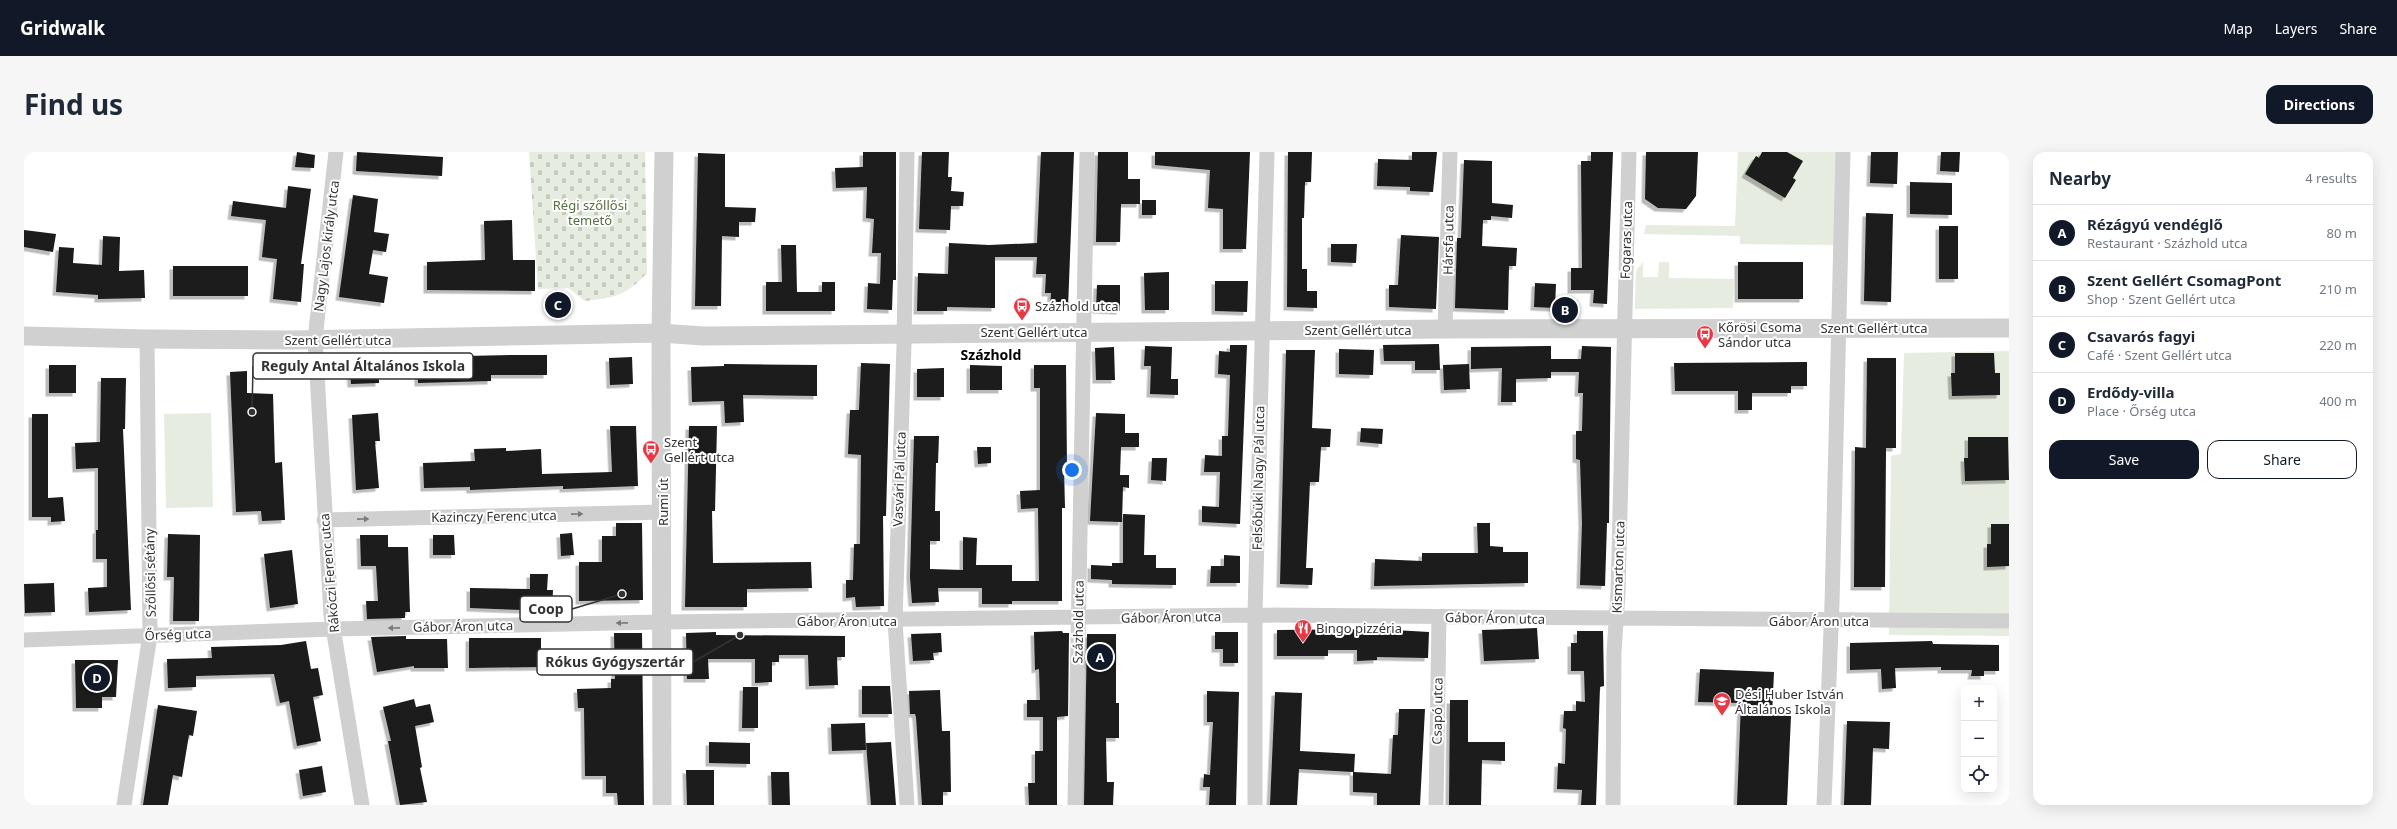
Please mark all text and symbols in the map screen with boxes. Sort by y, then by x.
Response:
text: Gridwalk [20,15,105,41]
text: Map [2224,19,2253,38]
text: Layers [2275,19,2317,38]
text: Share [2339,19,2377,38]
text: Find us [24,85,123,123]
button: Directions [2266,85,2373,124]
text: Nearby [2049,167,2111,190]
text: 4 results [2305,169,2357,187]
street label: Nagy Lajos király utca [309,179,343,313]
park label: Régi szőllősi temető [553,196,627,229]
street label: Fogaras utca [1616,201,1636,279]
street label: Hársfa utca [1438,205,1458,275]
text: Rézágyú vendéglő [2087,214,2223,234]
text: A [2058,224,2067,242]
text: 80 m [2327,224,2357,242]
text: Restaurant · Százhold utca [2087,234,2248,252]
text: Szent Gellért CsomagPont [2087,270,2281,290]
text: B [2058,280,2066,298]
text: 210 m [2319,280,2357,298]
pin: C [545,290,571,320]
text: Shop · Szent Gellért utca [2087,290,2236,308]
pin: B [1552,295,1578,325]
bus stop icon: Százhold utca [1012,296,1032,321]
place label: Százhold utca [1035,297,1119,315]
place label: Kőrösi Csoma Sándor utca [1718,318,1802,351]
street label: Szent Gellért utca [1820,319,1928,337]
street label: Szent Gellért utca [1304,321,1412,339]
street label: Szent Gellért utca [980,323,1088,341]
bus stop icon: Kőrösi Csoma Sándor utca [1695,324,1715,349]
text: Csavarós fagyi [2087,326,2195,346]
street label: Szent Gellért utca [284,331,392,349]
text: C [2058,336,2066,354]
text: 220 m [2319,336,2357,354]
district label: Százhold [961,345,1021,364]
text: Café · Szent Gellért utca [2087,346,2232,364]
callout: Reguly Antal Általános Iskola [253,353,473,379]
text: Reguly Antal Általános Iskola [261,356,465,375]
text: Erdődy-villa [2087,382,2174,402]
text: D [2057,392,2067,410]
text: 400 m [2319,392,2357,410]
text: Place · Őrség utca [2087,402,2196,420]
street label: Felsőbüki Nagy Pál utca [1248,406,1268,550]
street label: Vasvári Pál utca [888,431,910,527]
place label: Szent Gellért utca [664,433,735,466]
bus stop icon: Szent Gellért utca [641,439,661,464]
button: Save [2049,440,2199,479]
button: Share [2207,440,2357,479]
your location [1062,460,1082,480]
street label: Rumi út [654,478,672,526]
street label: Kazinczy Ferenc utca [431,506,557,526]
one-way arrow [571,511,583,518]
street label: Rákóczi Ferenc utca [315,513,343,633]
one-way arrow [357,516,370,522]
street label: Kismarton utca [1607,520,1629,614]
street label: Szőllősi sétány [140,528,160,618]
street label: Százhold utca [1068,580,1088,664]
callout: Coop [520,596,572,622]
text: Coop [528,599,564,618]
street label: Gábor Áron utca [1121,607,1221,627]
street label: Gábor Áron utca [1445,608,1545,628]
street label: Gábor Áron utca [797,612,897,630]
street label: Gábor Áron utca [1769,612,1869,630]
street label: Gábor Áron utca [413,616,513,636]
restaurant icon: Bingo pizzéria [1293,618,1313,643]
place label: Bingo pizzéria [1316,619,1402,637]
one-way arrow [615,620,628,626]
street label: Őrség utca [144,624,212,644]
one-way arrow [387,625,400,631]
pin: A [1087,642,1113,672]
callout: Rókus Gyógyszertár [537,649,693,675]
text: Rókus Gyógyszertár [545,652,685,671]
pin: D [84,663,110,693]
street label: Csapó utca [1427,677,1447,745]
place label: Dési Huber István Általános Iskola [1735,685,1844,718]
map controls [1961,685,1997,793]
button: + [1961,685,1997,721]
school or university icon: Dési Huber István Általános Iskola [1712,691,1732,716]
button: − [1961,721,1997,757]
button: locate [1961,757,1997,793]

